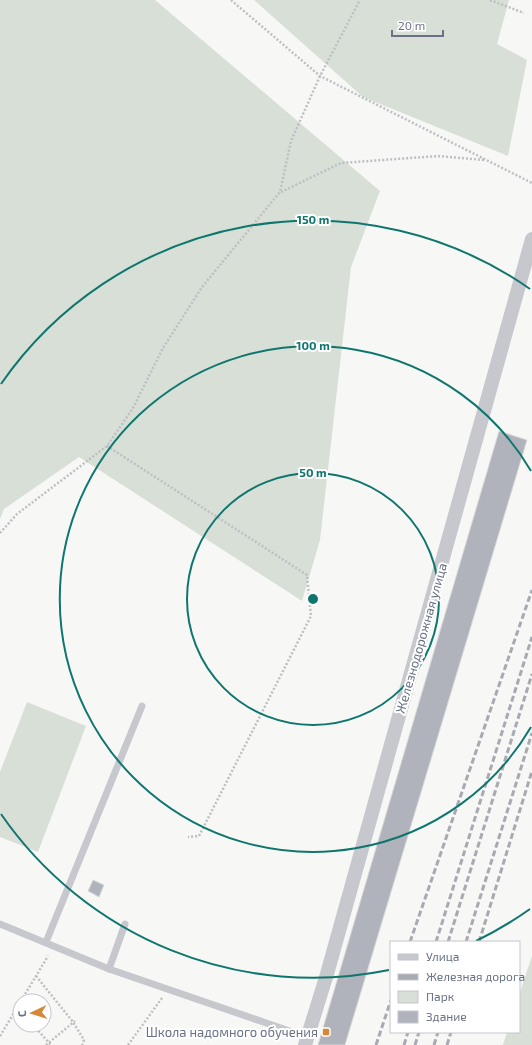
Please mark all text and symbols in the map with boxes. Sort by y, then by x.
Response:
scale bar [392,12,443,38]
text: 20 m [398,18,425,32]
text: 150 m [297,212,329,226]
text: 100 m [296,338,330,352]
text: 50 m [299,465,327,479]
street label: Железнодорожная улица [392,561,450,715]
centre of rings [306,592,320,606]
legend [390,941,520,1033]
text: Улица [426,949,459,963]
text: Железная дорога [426,969,525,983]
text: Парк [426,989,455,1003]
north arrow [12,993,52,1033]
text: Здание [426,1009,467,1023]
text: С [15,1010,28,1017]
place label: Школа надомного обучения [146,1024,318,1040]
marker: Школа надомного обучения [321,1027,331,1037]

